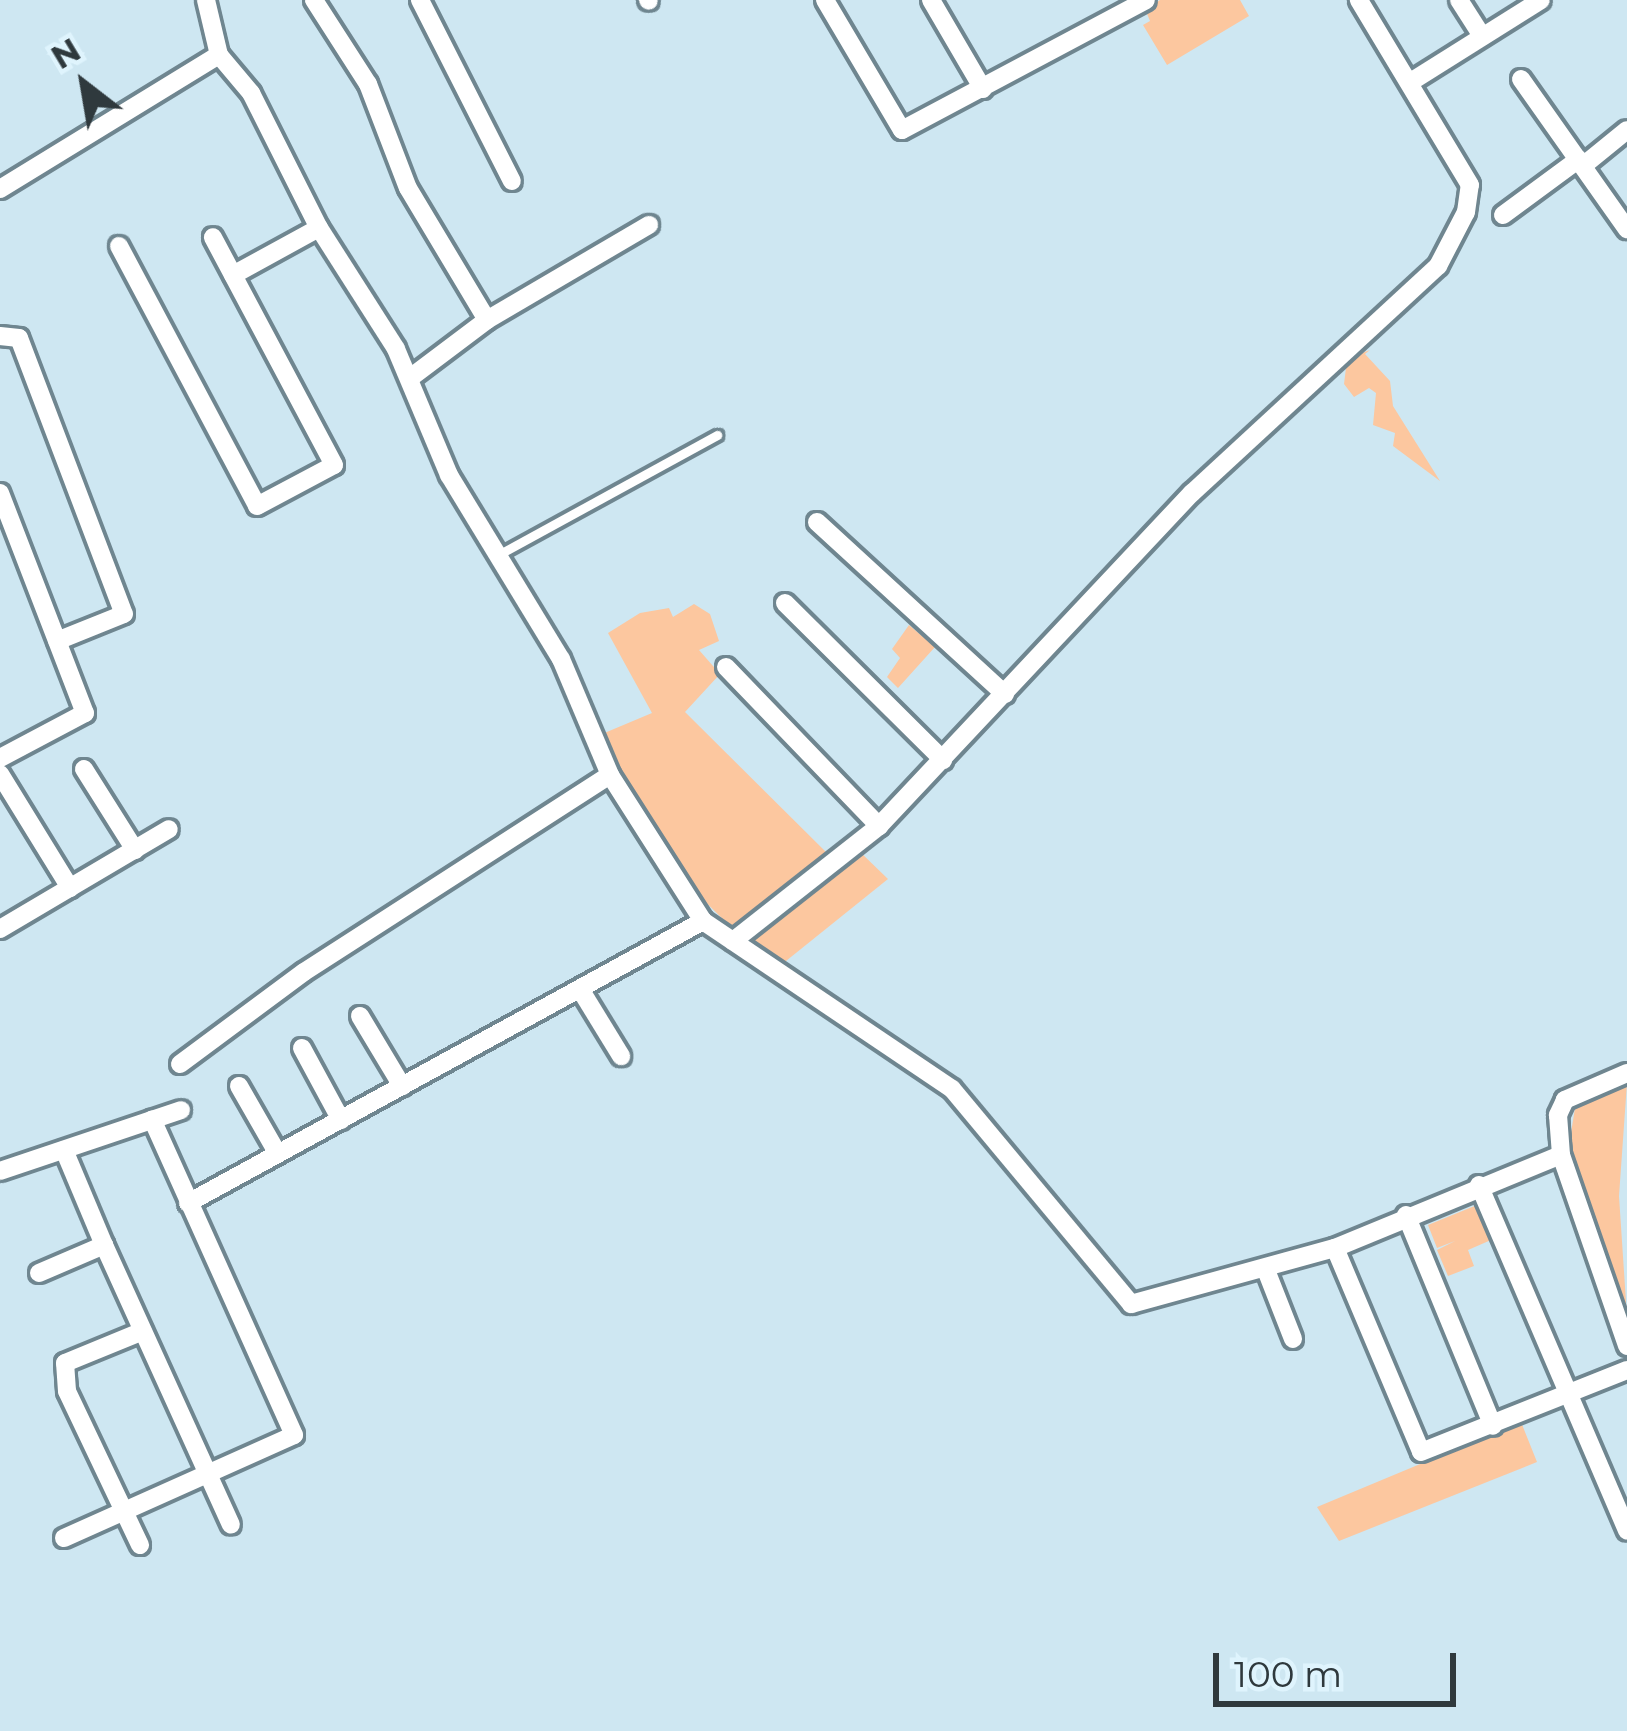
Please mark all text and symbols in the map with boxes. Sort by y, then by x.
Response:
north arrow [24,24,144,144]
text: N [44,29,87,77]
scale bar [1219,1629,1462,1703]
text: 100 m [1234,1652,1342,1696]

